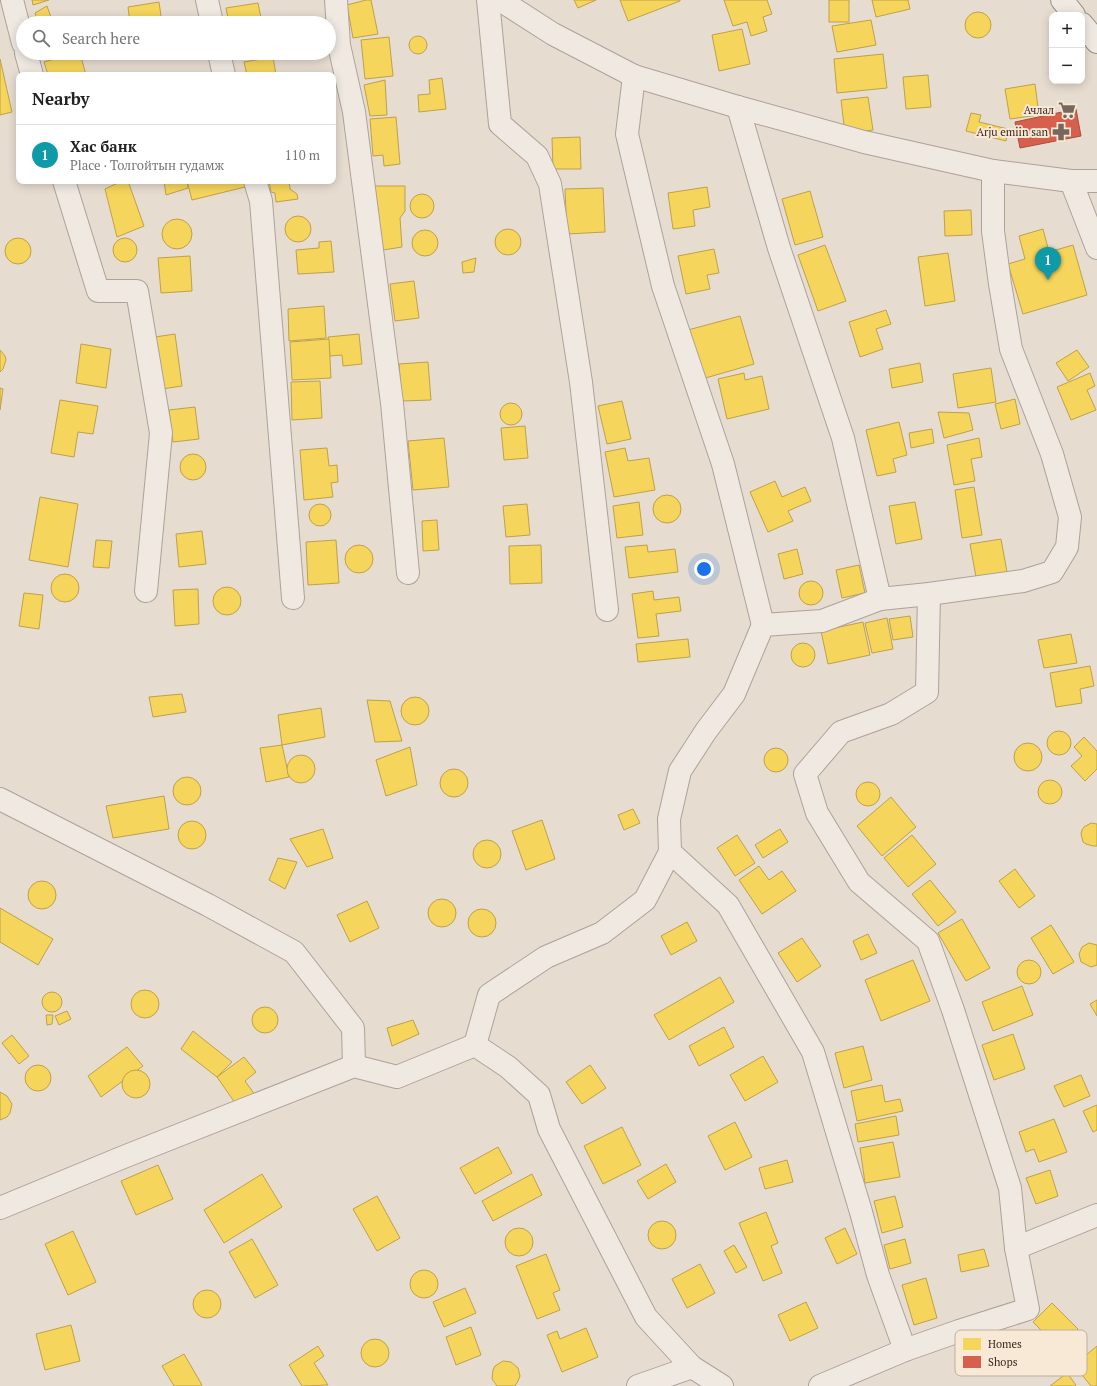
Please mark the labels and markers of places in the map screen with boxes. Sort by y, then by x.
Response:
supermarket icon: Ачлал [1057,100,1077,120]
place label: Ачлал [1024,103,1054,117]
pharmacy icon: Arju emiin san [1051,122,1071,142]
place label: Arju emiin san [976,125,1048,139]
pin: 1 [1035,247,1061,280]

